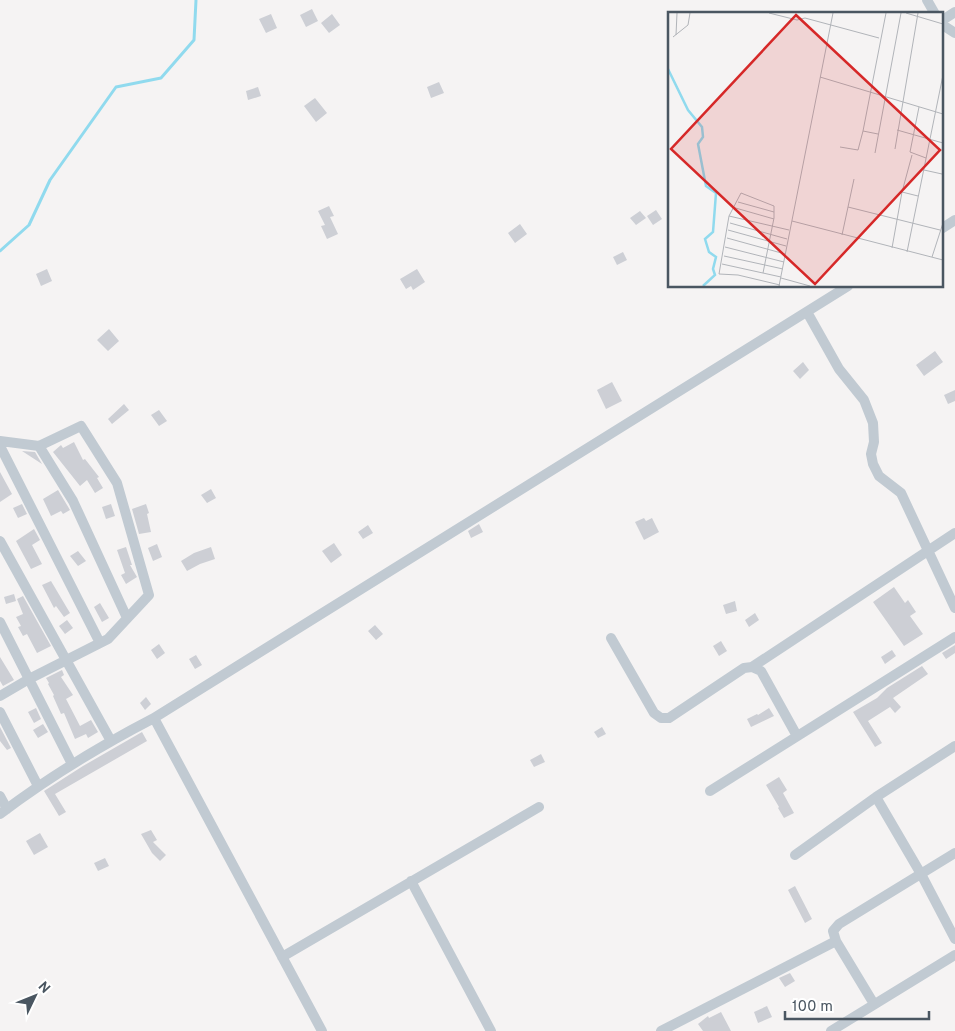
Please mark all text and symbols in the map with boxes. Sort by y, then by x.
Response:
inset map [668,12,942,288]
north arrow [10,971,60,1021]
text: N [34,979,53,998]
scale bar [785,988,929,1020]
text: 100 m [792,998,833,1017]

